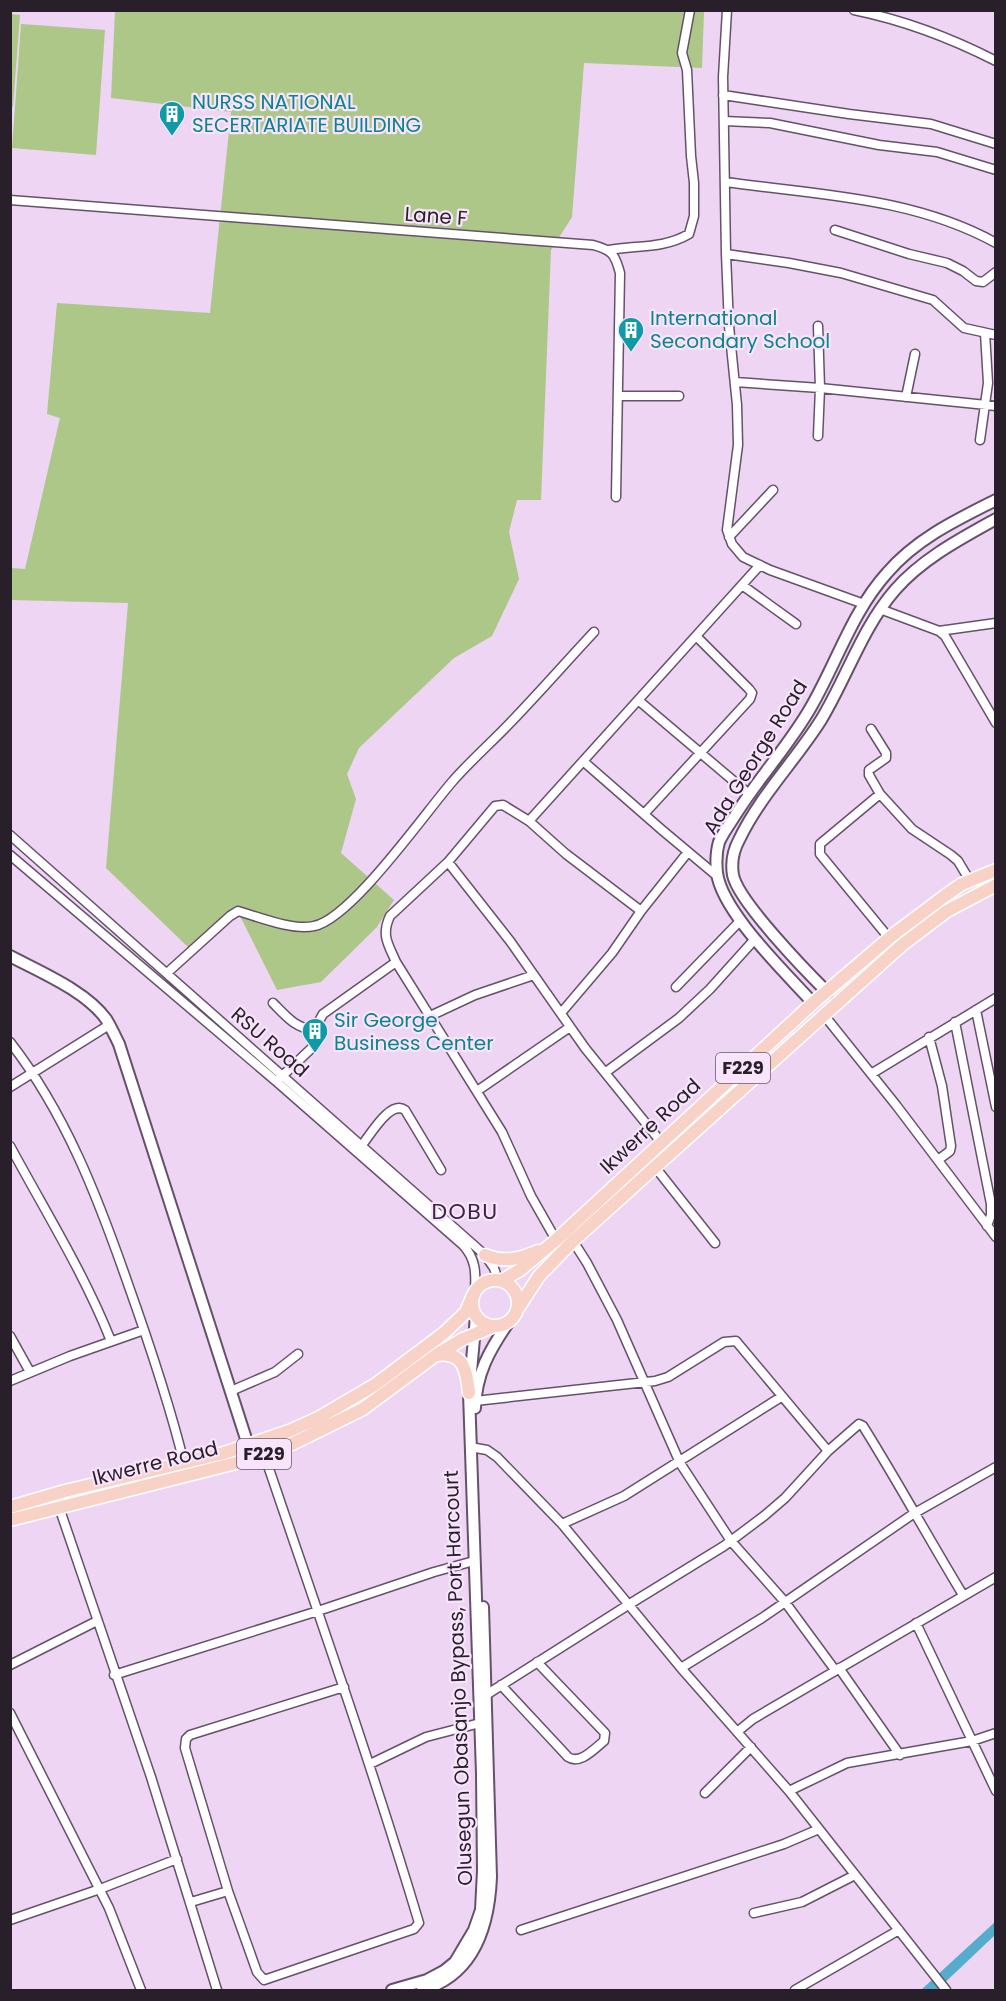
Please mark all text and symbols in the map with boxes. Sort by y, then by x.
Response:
place label: NURSS NATIONAL SECERTARIATE BUILDING [192,88,421,139]
building icon: NURSS NATIONAL SECERTARIATE BUILDING [157,99,187,137]
street label: Lane F [404,200,468,232]
place label: International Secondary School [650,304,830,355]
building icon: International Secondary School [616,315,646,353]
street label: Ada George Road [696,674,814,840]
street label: RSU Road [225,1000,315,1084]
place label: Sir George Business Center [334,1006,494,1057]
building icon: Sir George Business Center [300,1016,330,1054]
road number: F229 [716,1053,770,1083]
street label: Ikwerre Road [593,1072,707,1180]
district label: DOBU [431,1196,499,1227]
street label: Ikwerre Road [89,1434,221,1492]
road number: F229 [237,1439,291,1469]
street label: Olusegun Obasanjo Bypass, Port Harcourt [437,1470,479,1886]

